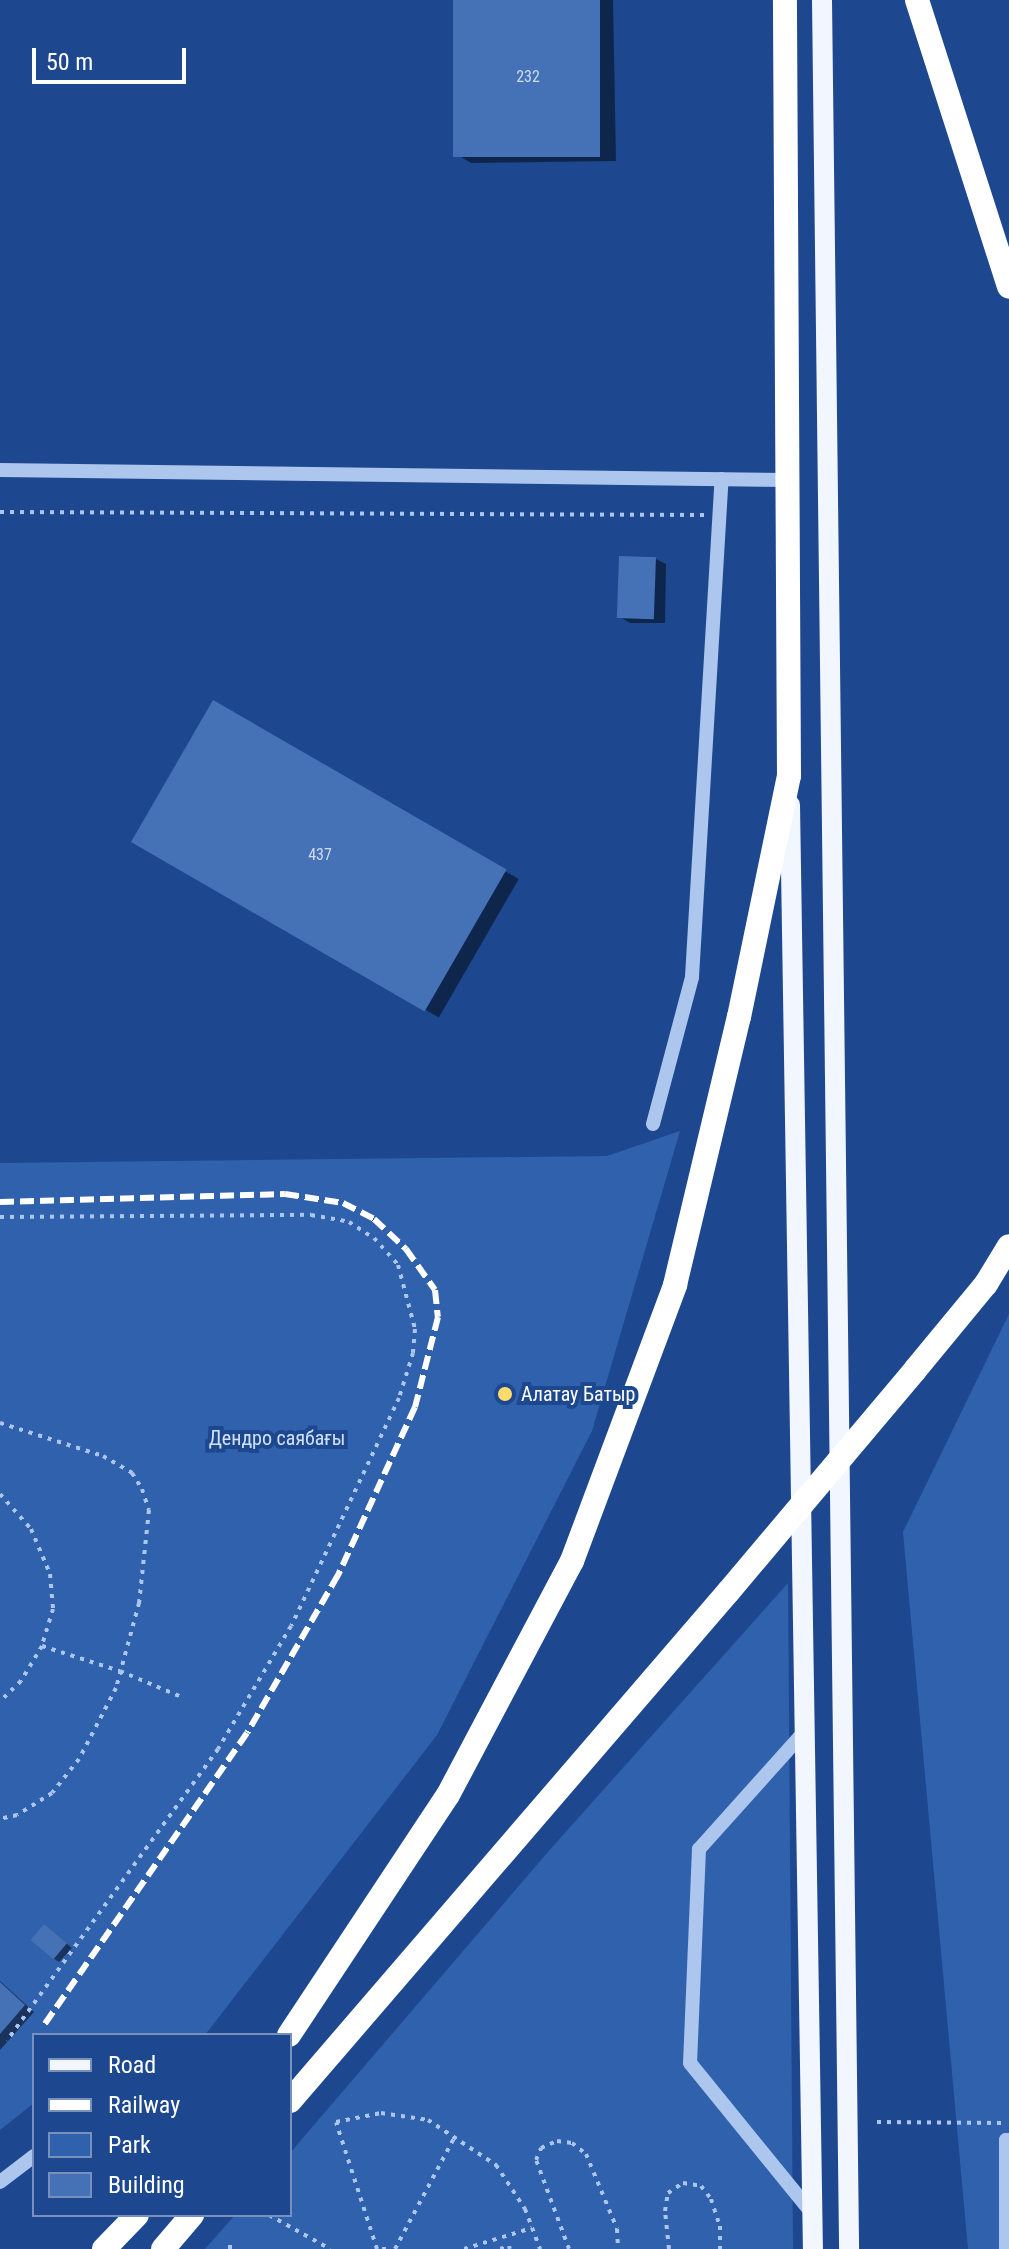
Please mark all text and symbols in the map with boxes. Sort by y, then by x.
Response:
scale bar [36,32,190,82]
text: 50 m [46,48,93,76]
house number: 232 [516,67,540,87]
house number: 437 [308,845,332,865]
place label: Алатау Батыр [521,1382,635,1406]
marker: Алатау Батыр [496,1385,514,1403]
park label: Дендро саябағы [209,1426,345,1450]
legend [32,2033,292,2217]
text: Road [108,2051,156,2079]
text: Railway [108,2091,180,2119]
text: Park [108,2131,151,2159]
text: Building [108,2171,185,2199]

